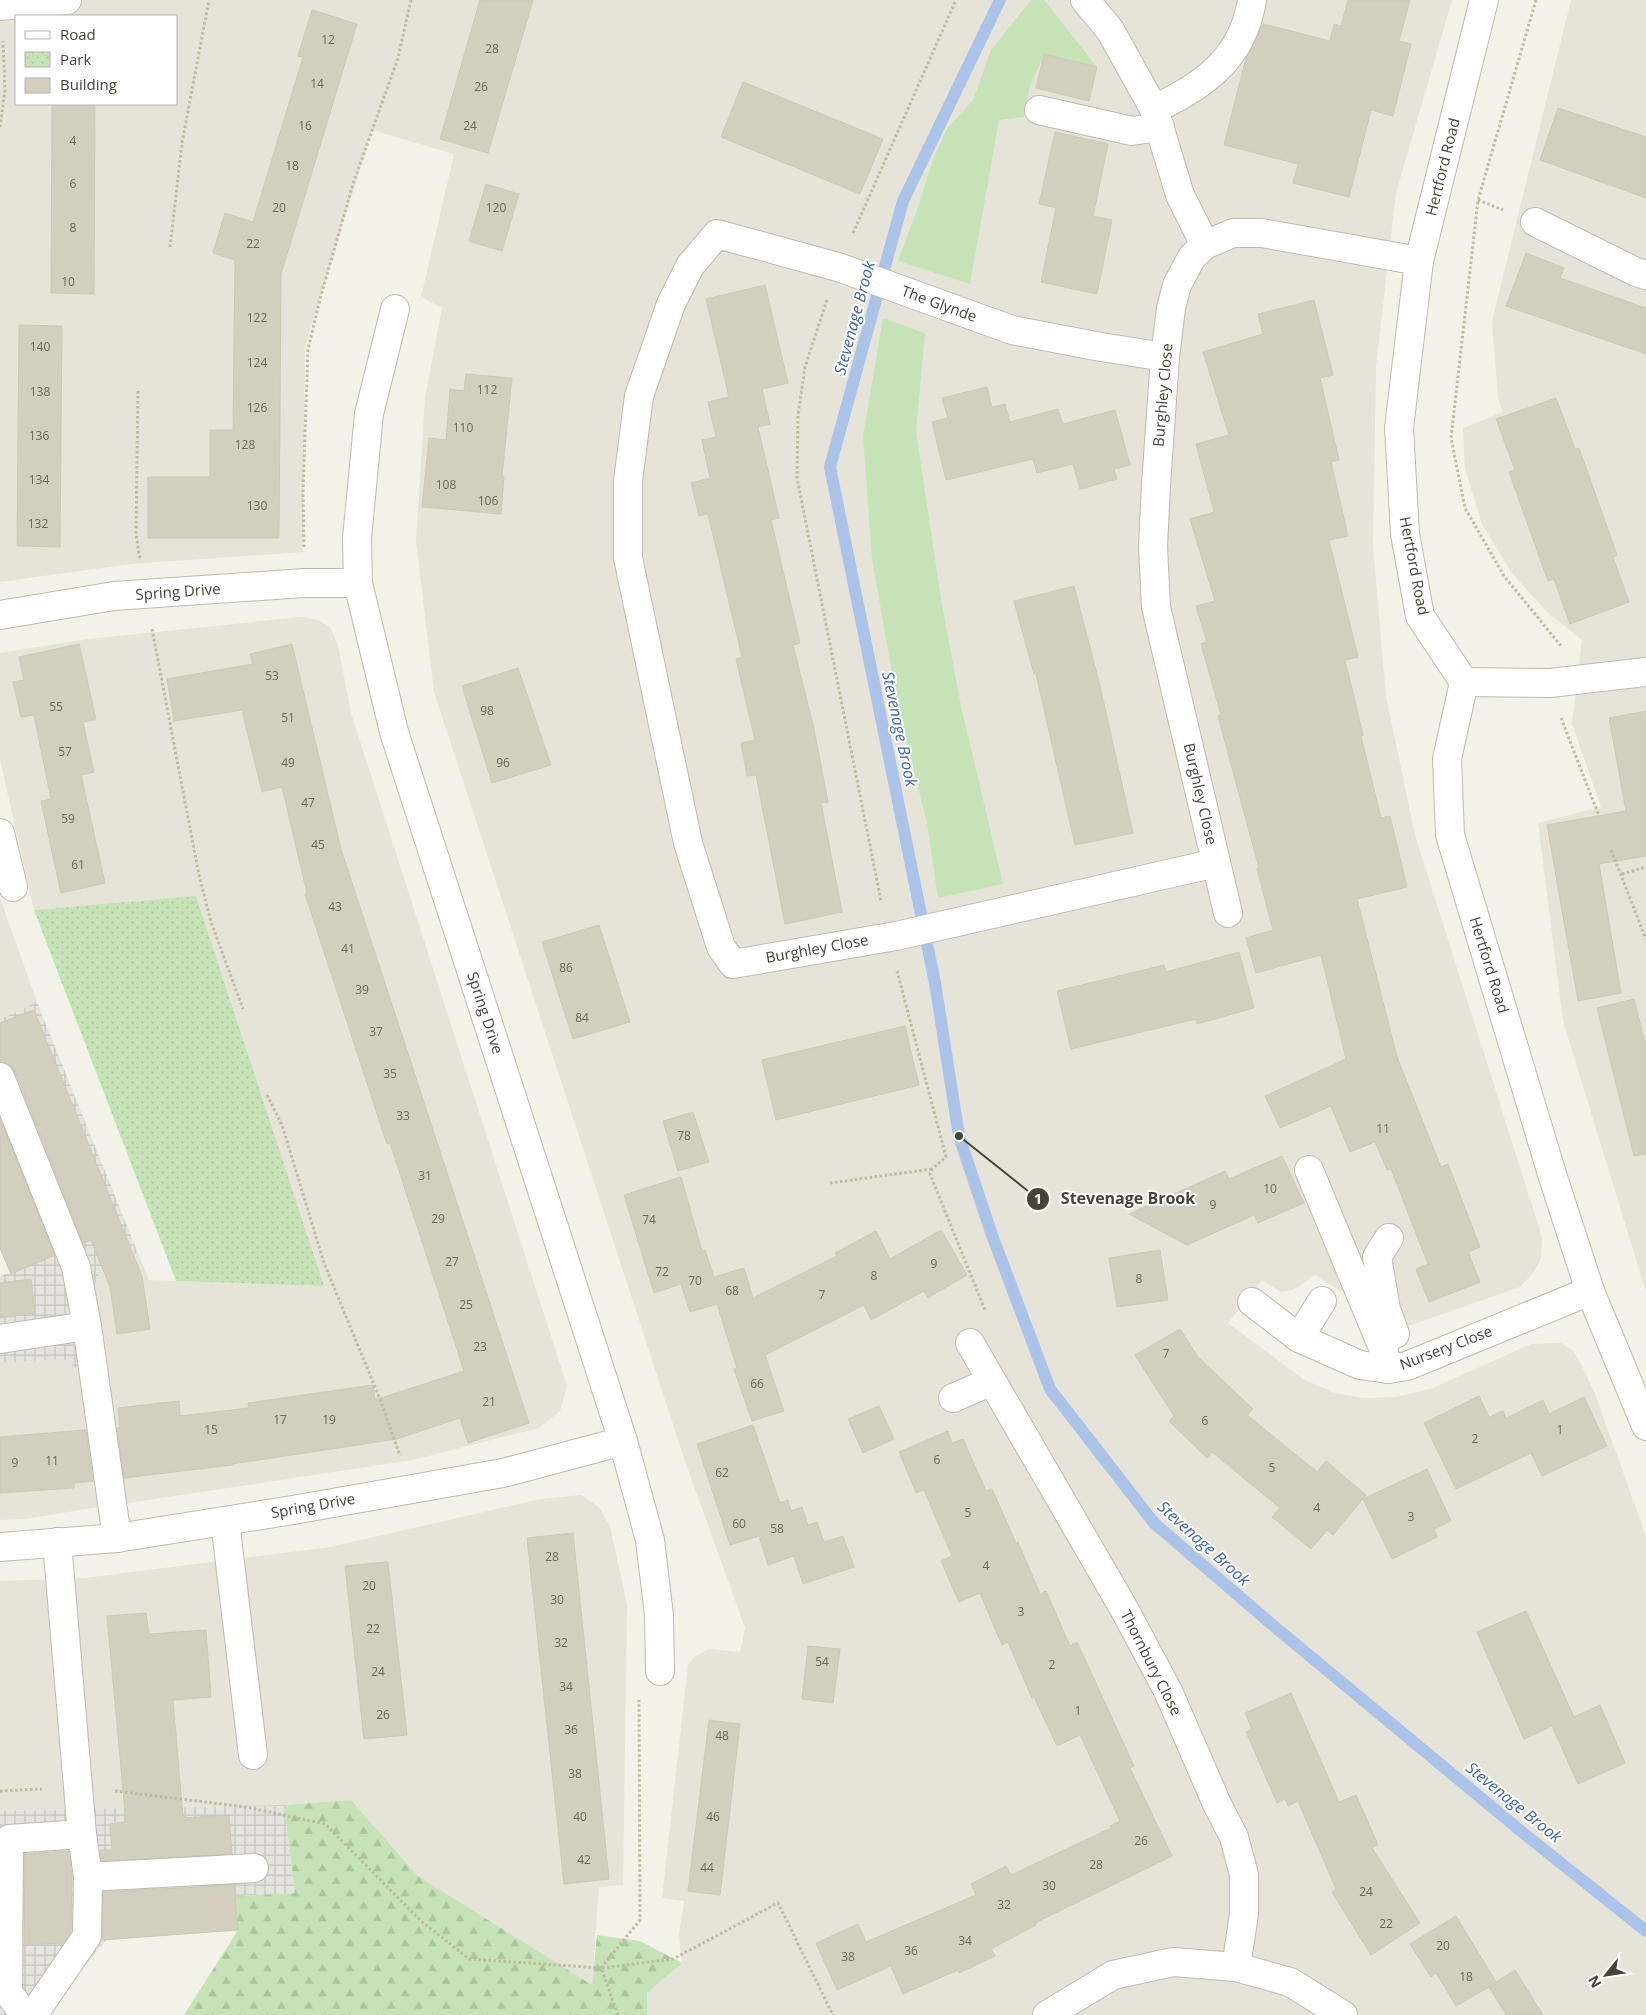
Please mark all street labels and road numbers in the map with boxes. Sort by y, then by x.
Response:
street label: Hertford Road [1420,116,1464,218]
street label: The Glynde [899,280,980,326]
street label: Burghley Close [1148,342,1176,448]
street label: Hertford Road [1396,515,1434,617]
street label: Spring Drive [135,578,221,604]
street label: Burghley Close [1180,741,1222,847]
street label: Hertford Road [1466,914,1514,1015]
street label: Burghley Close [764,929,870,967]
street label: Spring Drive [463,969,509,1056]
street label: Nursery Close [1397,1320,1495,1374]
street label: Spring Drive [269,1488,357,1522]
street label: Thornbury Close [1117,1607,1187,1719]

